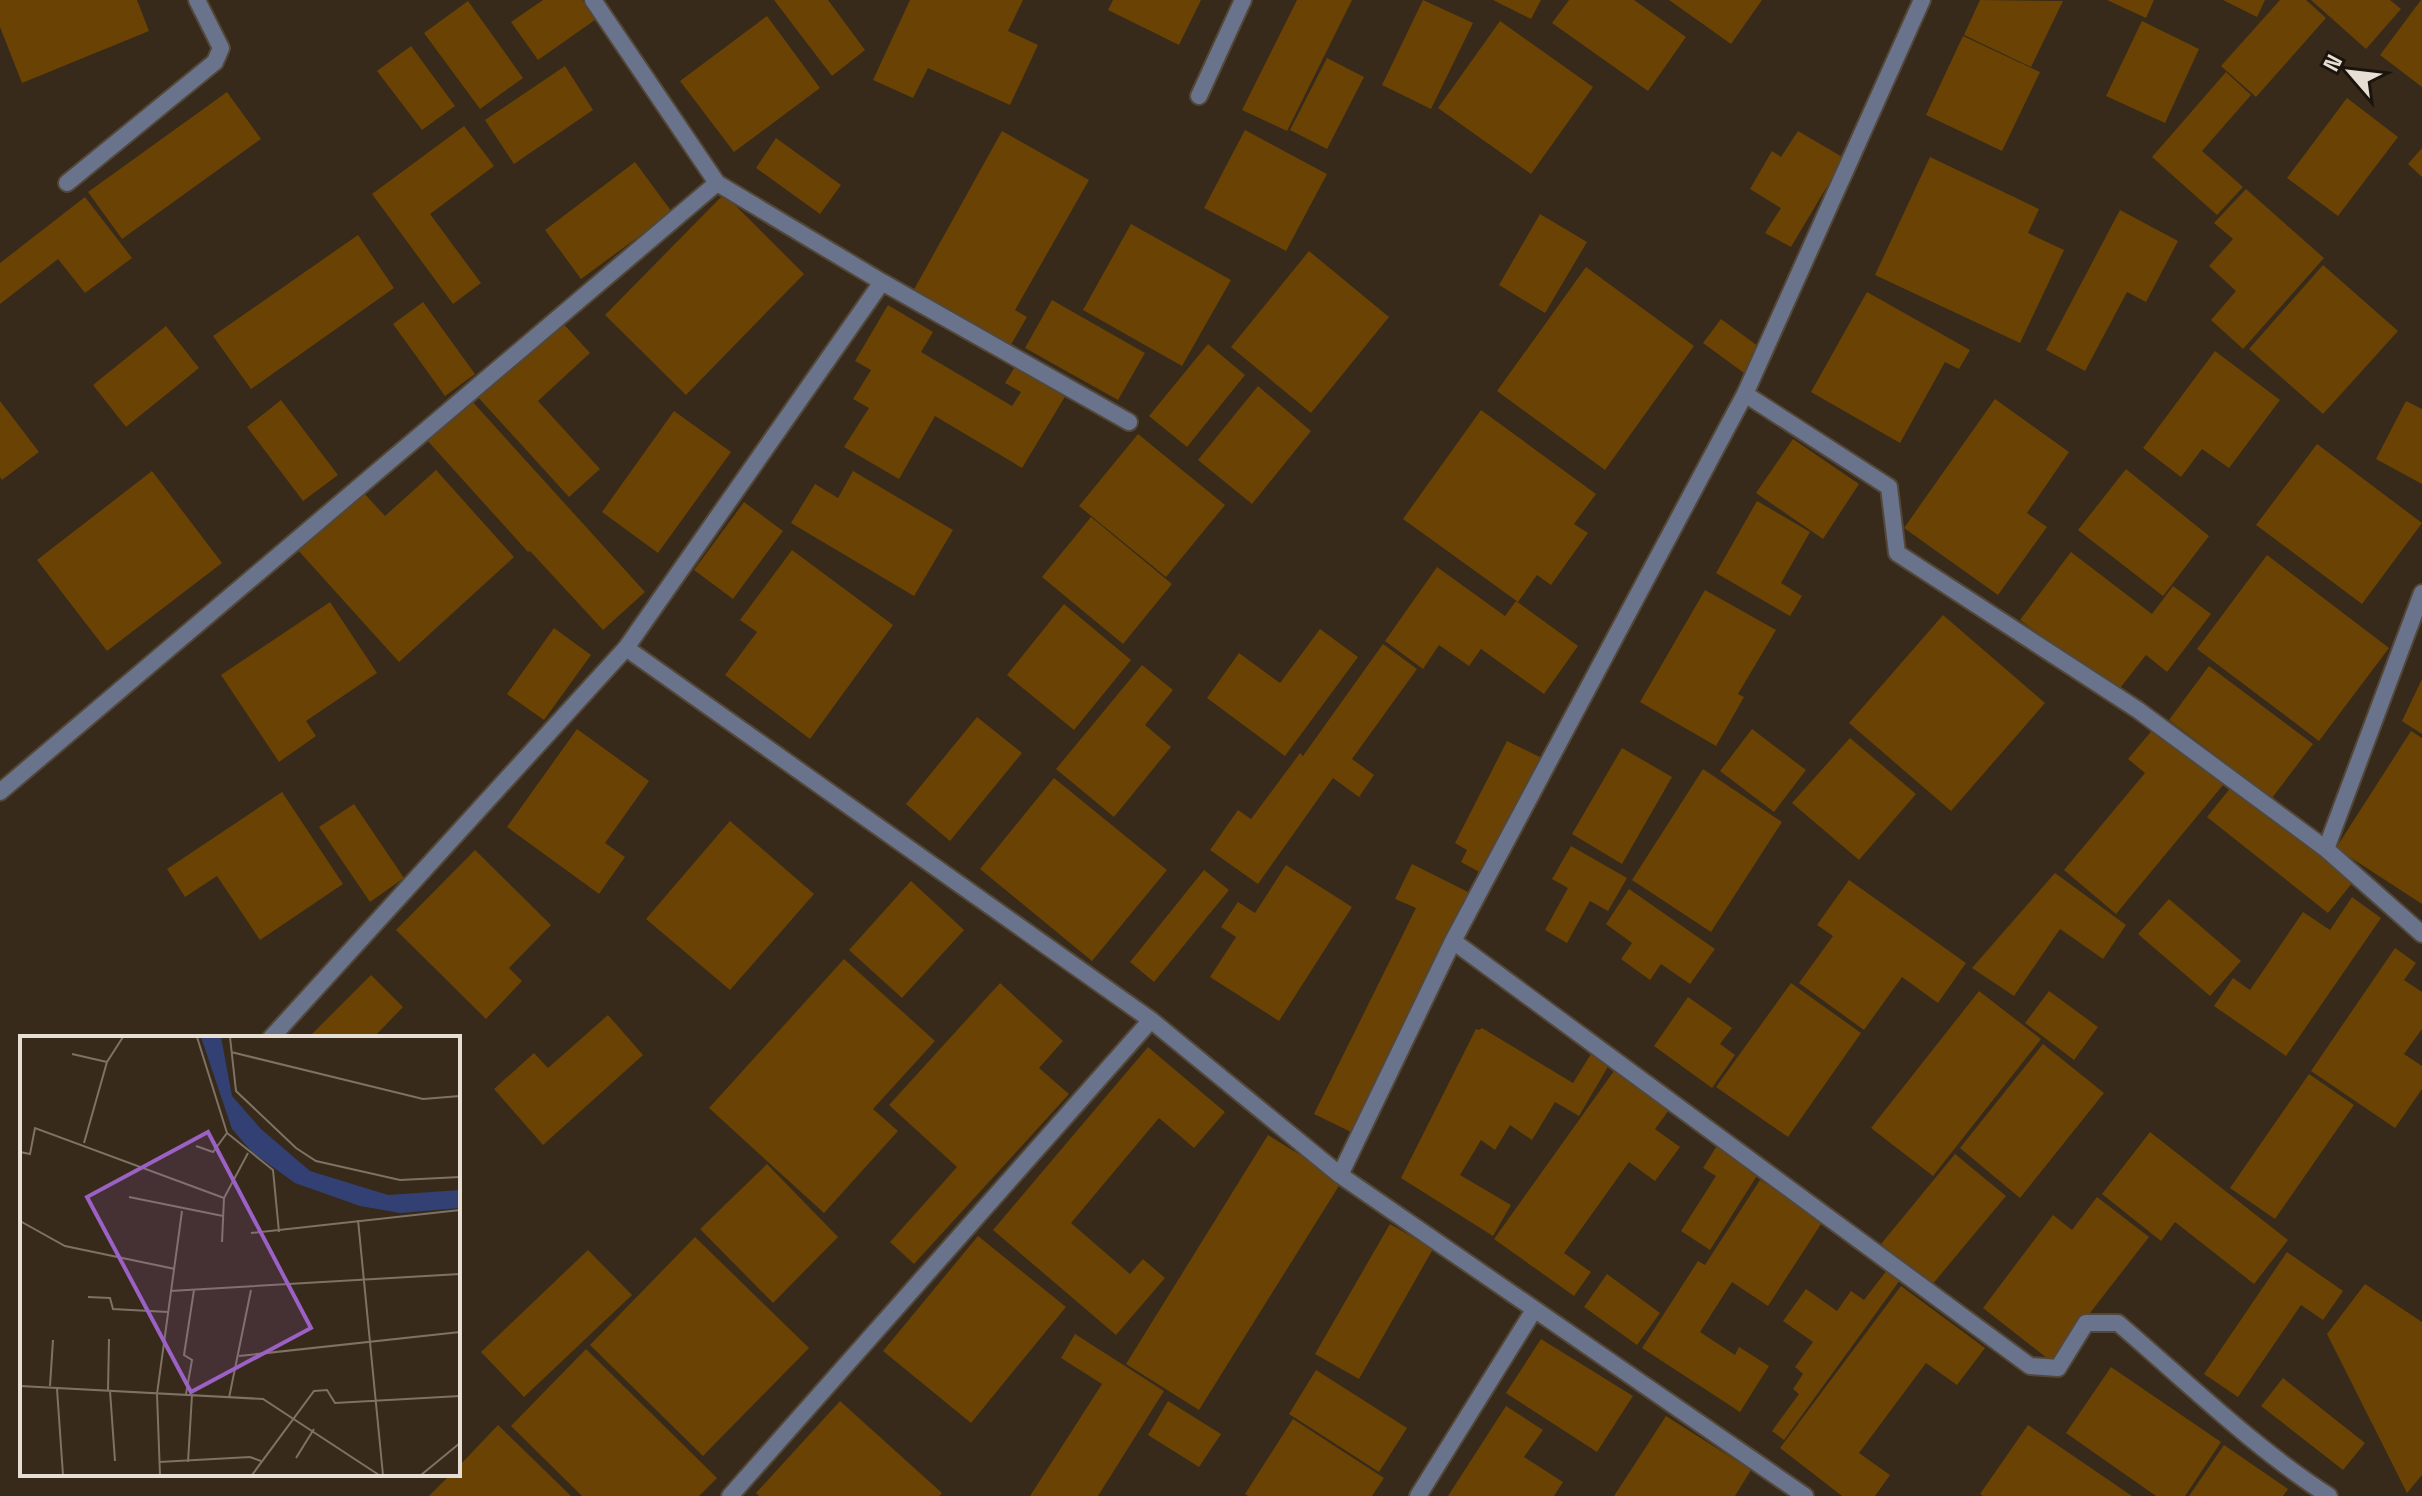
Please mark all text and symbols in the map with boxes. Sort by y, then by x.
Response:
north arrow [2310,32,2390,112]
text: N [2317,50,2348,76]
inset map [20,1036,460,1476]

